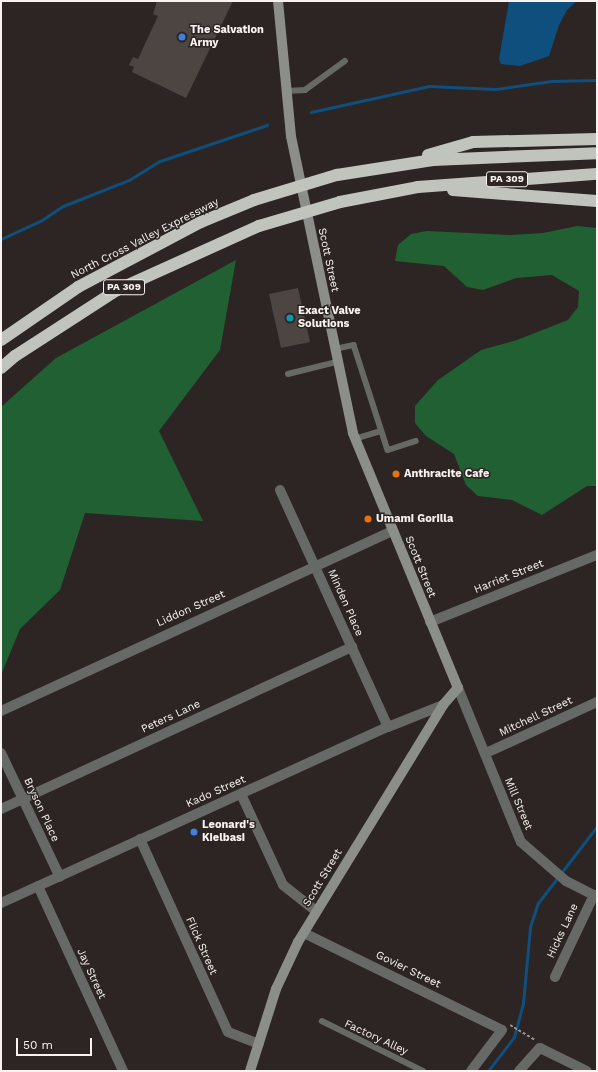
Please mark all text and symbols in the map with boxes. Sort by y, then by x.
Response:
place label: The Salvation Army [190,24,264,50]
marker: The Salvation Army [177,32,187,42]
road number: PA 309 [485,171,529,187]
street label: North Cross Valley Expressway [68,196,222,282]
street label: Scott Street [315,227,341,293]
road number: PA 309 [102,279,146,295]
place label: Exact Valve Solutions [298,305,361,331]
marker: Exact Valve Solutions [285,313,295,323]
place label: Anthracite Cafe [404,467,489,481]
marker: Anthracite Cafe [391,469,401,479]
place label: Umami Gorilla [376,512,453,526]
marker: Umami Gorilla [363,514,373,524]
street label: Scott Street [402,534,438,600]
street label: Harriet Street [472,557,546,597]
street label: Minden Place [324,568,366,638]
street label: Liddon Street [155,588,227,630]
street label: Mitchell Street [497,694,575,740]
street label: Peters Lane [139,698,203,736]
street label: Kado Street [184,773,248,811]
street label: Bryson Place [20,776,62,844]
street label: Mill Street [501,776,535,832]
place label: Leonard's Kielbasi [202,819,255,845]
marker: Leonard's Kielbasi [189,827,199,837]
street label: Scott Street [301,847,345,909]
street label: Hicks Lane [545,902,581,960]
street label: Flick Street [182,915,220,977]
street label: Jay Street [74,947,108,1001]
street label: Govier Street [373,949,443,991]
street label: Factory Alley [342,1017,410,1059]
scale bar [18,1030,94,1056]
text: 50 m [23,1038,53,1052]

